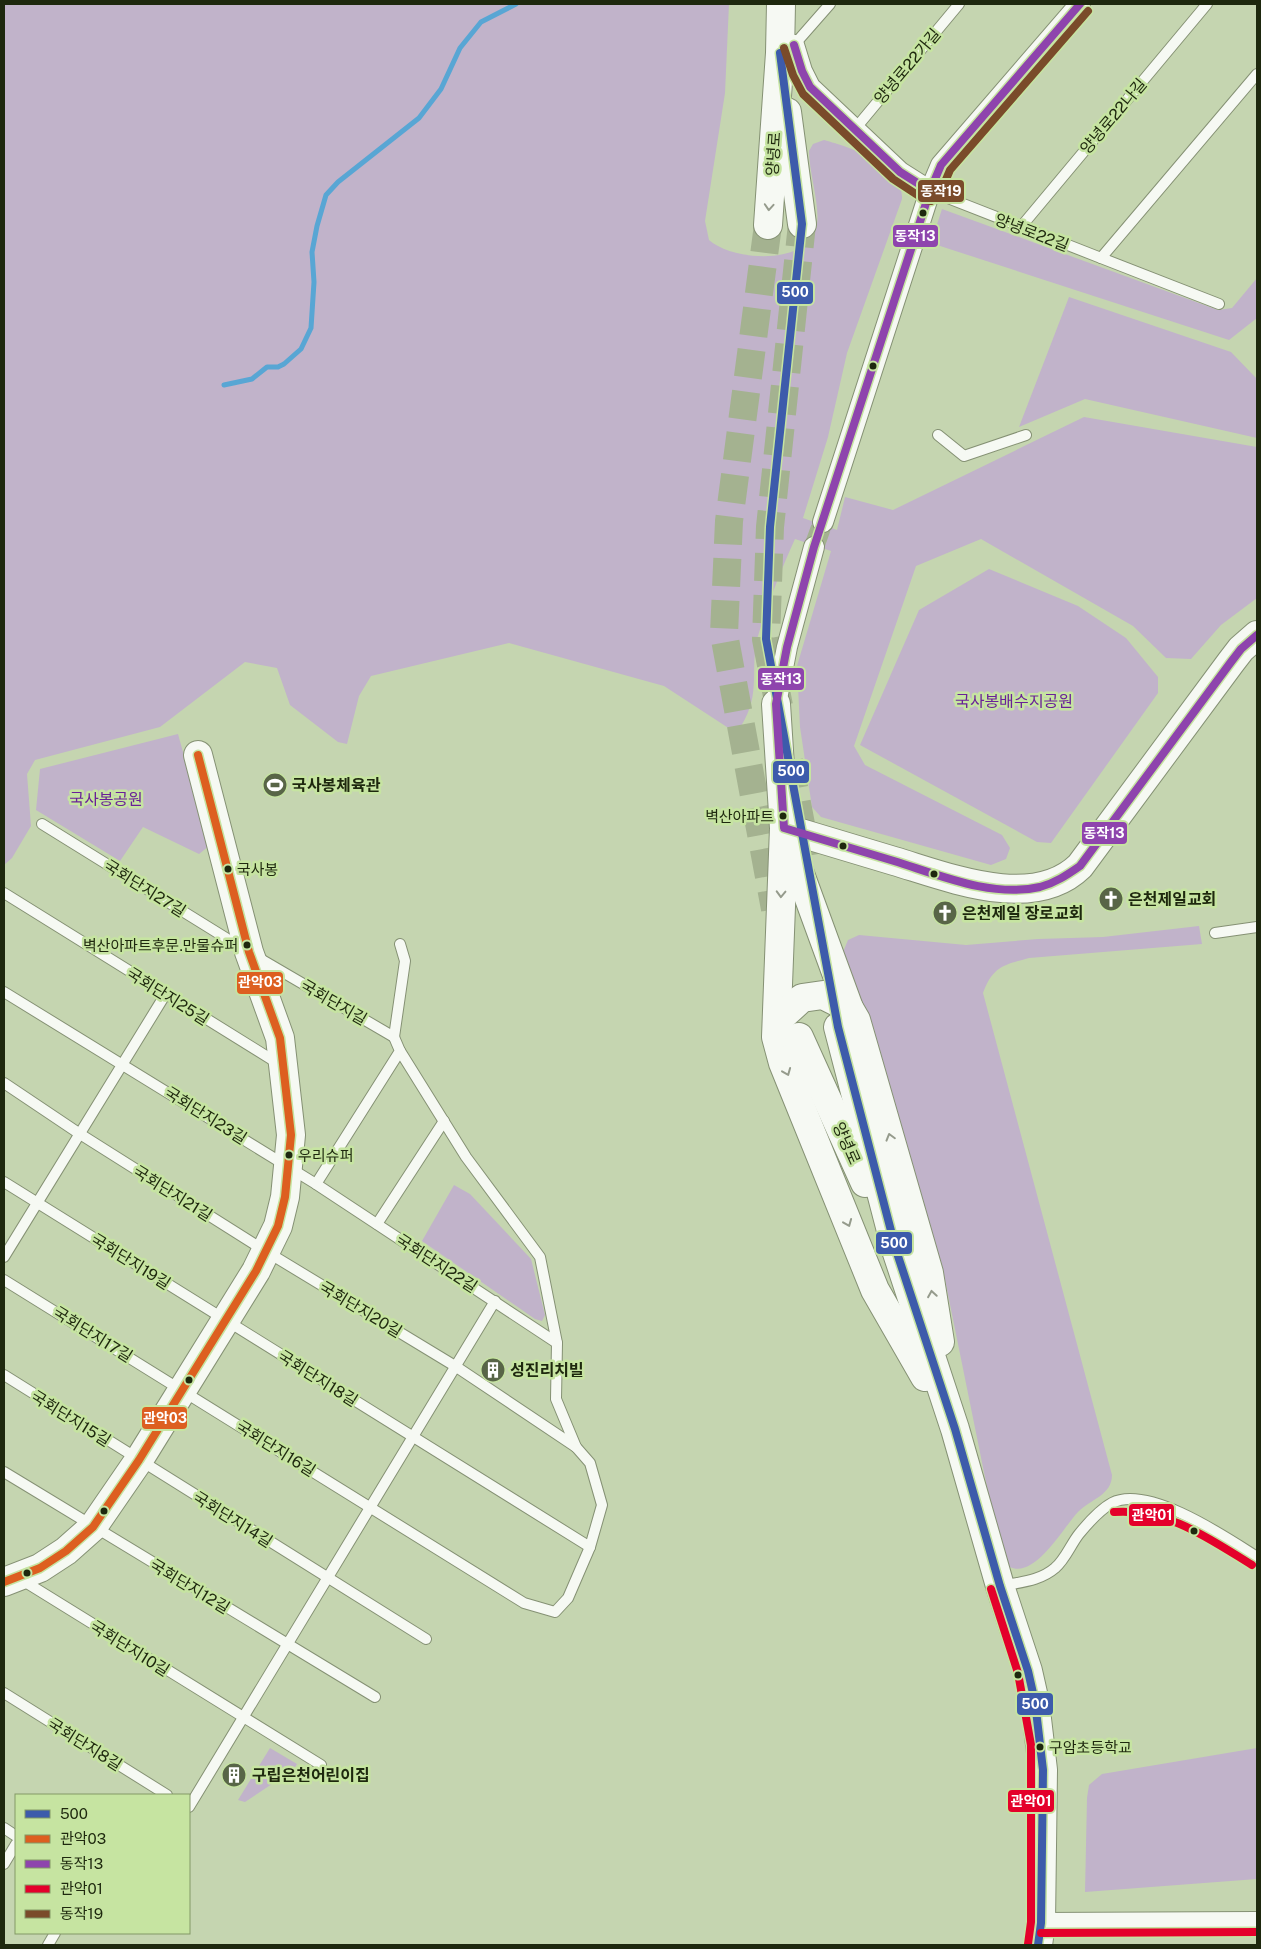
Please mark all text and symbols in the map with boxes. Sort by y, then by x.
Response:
street label: 양녕로22가길 [870,25,944,108]
street label: 양녕로22나길 [1076,75,1150,158]
street label: 양녕로 [762,131,785,177]
line badge: 동작19 [917,179,965,203]
text: 동작19 [921,183,961,199]
one-way arrow [763,203,774,211]
unlabelled marker [918,208,928,218]
street label: 양녕로22길 [992,210,1072,255]
line badge: 동작13 [892,224,939,248]
text: 동작13 [894,228,936,244]
line badge: 500 [776,281,814,305]
text: 500 [781,284,809,300]
unlabelled marker [868,361,878,371]
line badge: 동작13 [757,667,805,691]
text: 동작13 [760,671,802,687]
park label: 국사봉배수지공원 [955,692,1073,711]
line badge: 500 [772,760,810,784]
text: 500 [777,763,805,779]
sports icon: 국사봉체육관 [262,772,288,798]
place label: 국사봉체육관 [292,776,381,795]
park label: 국사봉공원 [69,790,143,809]
place label: 벽산아파트 [705,808,774,825]
marker: 벽산아파트 [778,811,788,821]
line badge: 동작13 [1081,821,1128,845]
text: 동작13 [1083,825,1125,841]
unlabelled marker [838,841,848,851]
street label: 국회단지27길 [100,856,189,921]
place label: 국사봉 [237,861,278,878]
marker: 국사봉 [223,864,233,874]
unlabelled marker [929,869,939,879]
church icon: 은천제일교회 [1098,886,1124,912]
one-way arrow [776,890,786,898]
place label: 은천제일교회 [1128,890,1216,909]
church icon: 은천제일 장로교회 [932,900,958,926]
place label: 은천제일 장로교회 [962,904,1083,923]
place label: 벽산아파트후문.만물슈퍼 [83,937,238,954]
marker: 벽산아파트후문.만물슈퍼 [242,940,252,950]
street label: 국회단지25길 [123,964,212,1029]
line badge: 관악03 [236,971,284,995]
text: 관악03 [238,974,282,990]
street label: 국회단지길 [297,976,370,1029]
one-way arrow [781,1068,791,1076]
street label: 국회단지23길 [161,1083,250,1148]
street label: 양녕로 [829,1119,864,1167]
one-way arrow [885,1133,896,1142]
place label: 우리슈퍼 [298,1147,353,1164]
marker: 우리슈퍼 [284,1150,294,1160]
street label: 국회단지21길 [130,1162,216,1225]
one-way arrow [842,1218,852,1227]
street label: 국회단지19길 [87,1229,174,1293]
street label: 국회단지22길 [393,1230,481,1297]
line badge: 500 [875,1231,913,1255]
text: 500 [880,1235,908,1251]
street label: 국회단지20길 [316,1277,405,1342]
one-way arrow [928,1290,938,1299]
street label: 국회단지17길 [50,1303,136,1366]
street label: 국회단지18길 [274,1346,361,1410]
building icon: 성진리치빌 [480,1357,506,1383]
place label: 성진리치빌 [510,1361,584,1380]
unlabelled marker [184,1375,194,1385]
street label: 국회단지15길 [27,1386,114,1450]
line badge: 관악03 [141,1406,188,1430]
text: 관악03 [143,1410,187,1426]
street label: 국회단지16길 [233,1417,319,1480]
street label: 국회단지14길 [189,1487,276,1551]
line badge: 관악01 [1128,1503,1175,1527]
unlabelled marker [99,1506,109,1516]
text: 관악01 [1132,1507,1172,1523]
unlabelled marker [1189,1526,1199,1536]
street label: 국회단지12길 [146,1555,233,1618]
unlabelled marker [22,1568,32,1578]
street label: 국회단지10길 [87,1617,173,1680]
unlabelled marker [1013,1670,1023,1680]
line badge: 500 [1016,1692,1054,1716]
text: 500 [1021,1696,1049,1712]
street label: 국회단지8길 [44,1714,125,1775]
place label: 구암초등학교 [1049,1739,1132,1756]
marker: 구암초등학교 [1035,1742,1045,1752]
building icon: 구립은천어린이집 [221,1762,247,1788]
place label: 구립은천어린이집 [252,1766,370,1785]
line badge: 관악01 [1007,1789,1055,1813]
text: 관악01 [1011,1793,1051,1809]
legend [15,1794,190,1934]
text: 500 [60,1805,88,1822]
text: 관악03 [60,1830,106,1847]
text: 동작13 [60,1855,103,1872]
text: 관악01 [60,1880,103,1897]
text: 동작19 [60,1905,103,1922]

